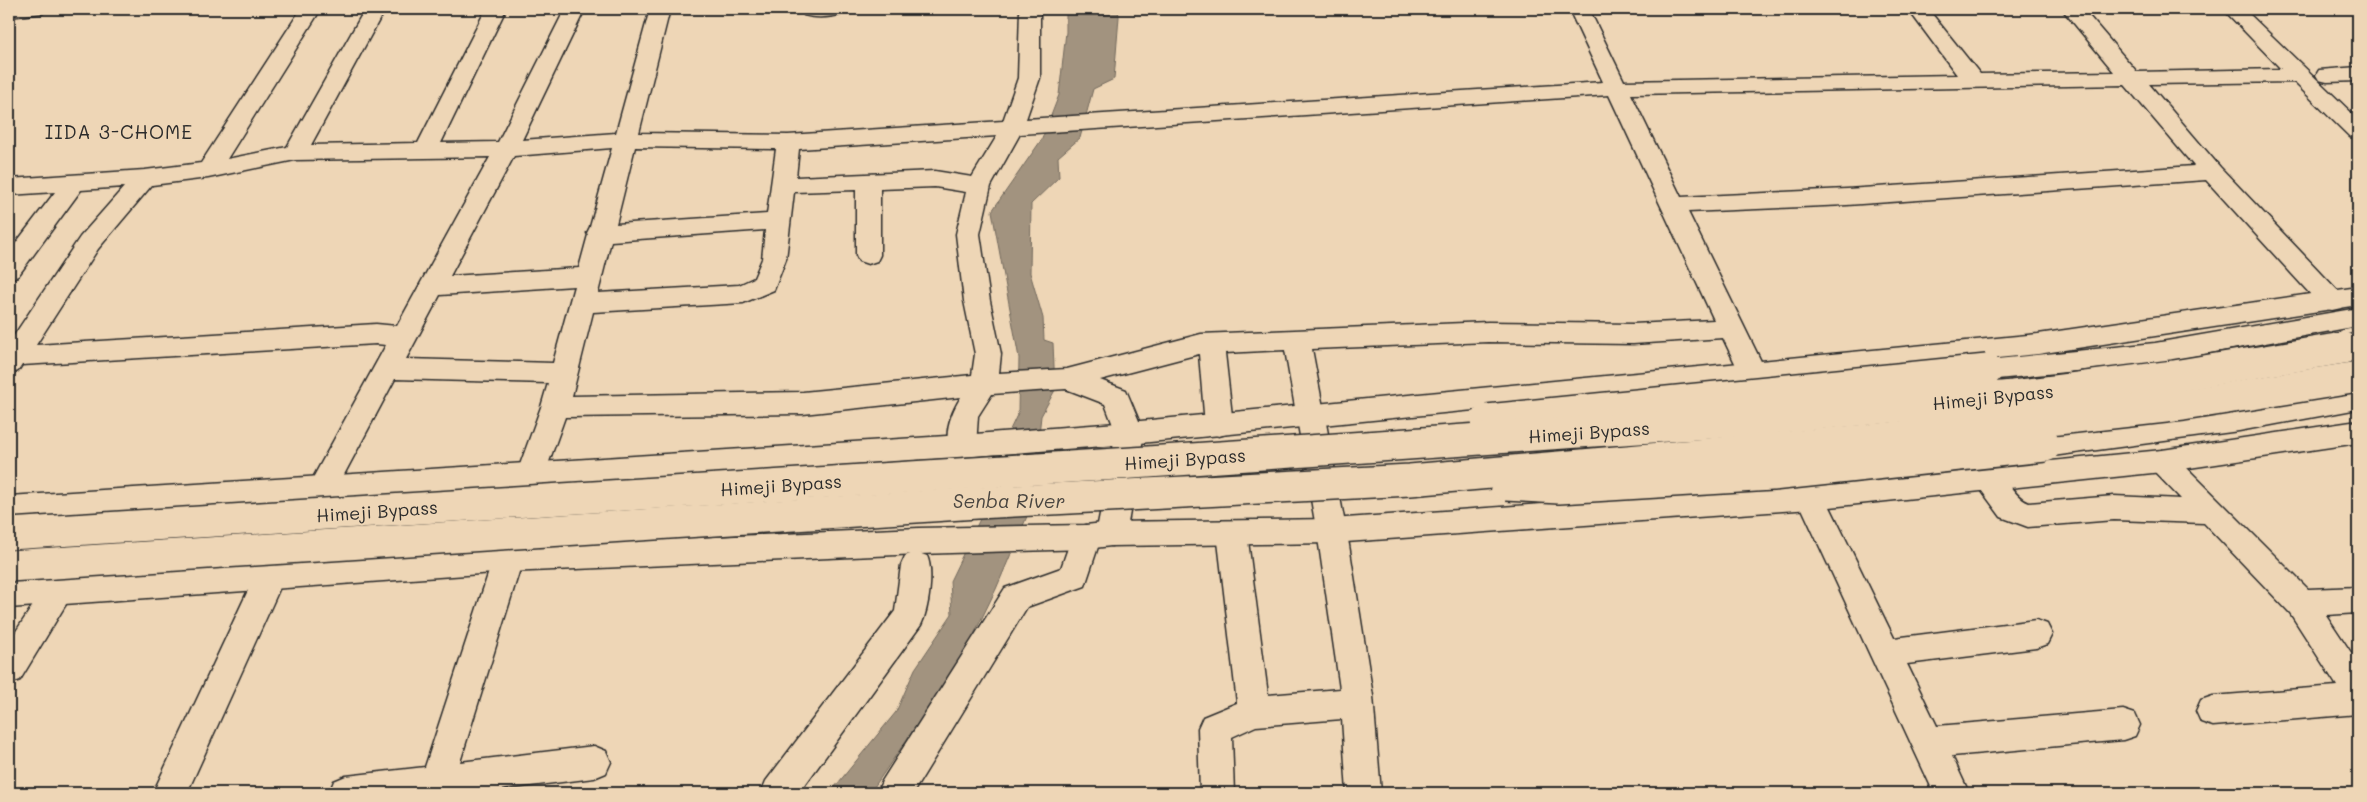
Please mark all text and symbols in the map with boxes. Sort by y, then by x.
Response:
district label: IIDA 3-CHOME [45,119,193,144]
street label: Himeji Bypass [1931,379,2055,415]
street label: Himeji Bypass [1528,416,1650,448]
street label: Himeji Bypass [1124,443,1246,475]
street label: Himeji Bypass [720,469,842,501]
water label: Senba River [953,488,1065,513]
street label: Himeji Bypass [316,495,438,527]

